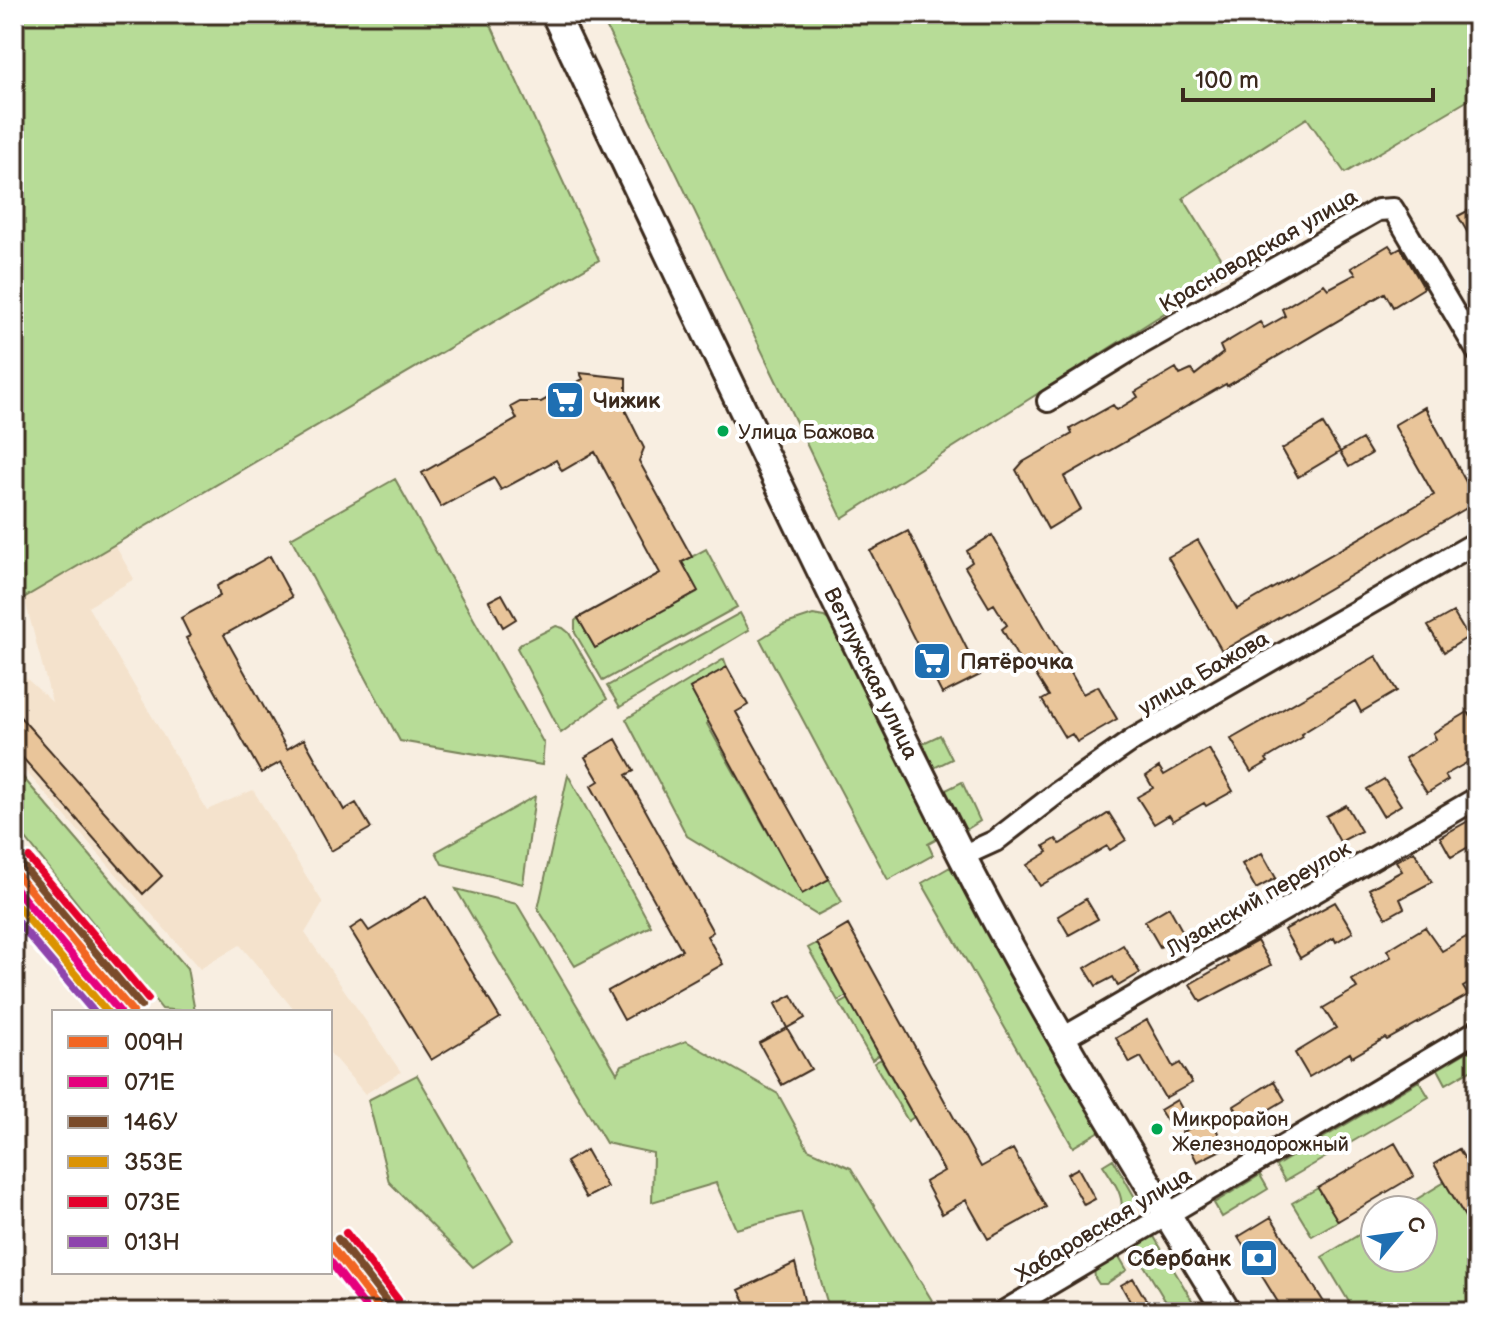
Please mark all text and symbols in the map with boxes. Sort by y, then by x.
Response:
scale bar [1183,52,1433,102]
text: 100 m [1195,66,1259,95]
street label: Красноводская улица [1155,184,1363,319]
supermarket icon: Чижик [544,379,586,421]
place label: Чижик [593,388,660,415]
place label: Улица Бажова [738,421,875,445]
marker: Улица Бажова [715,423,731,439]
street label: Ветлужская улица [817,583,924,764]
street label: улица Бажова [1134,625,1274,721]
supermarket icon: Пятёрочка [911,640,953,682]
place label: Пятёрочка [960,649,1074,676]
street label: Лузанский переулок [1161,835,1356,964]
legend [52,1010,332,1274]
text: 009Н [124,1028,184,1057]
text: 071Е [124,1068,175,1097]
text: 146У [124,1108,178,1137]
place label: Микрорайон Железнодорожный [1172,1108,1349,1157]
marker: Микрорайон Железнодорожный [1149,1121,1165,1137]
text: 353Е [124,1148,183,1177]
street label: Хабаровская улица [1011,1162,1197,1289]
text: 073Е [124,1188,180,1217]
north arrow [1359,1194,1439,1274]
text: С [1400,1212,1431,1238]
text: 013Н [124,1228,180,1257]
bank icon: Сбербанк [1238,1237,1280,1279]
place label: Сбербанк [1127,1246,1231,1273]

